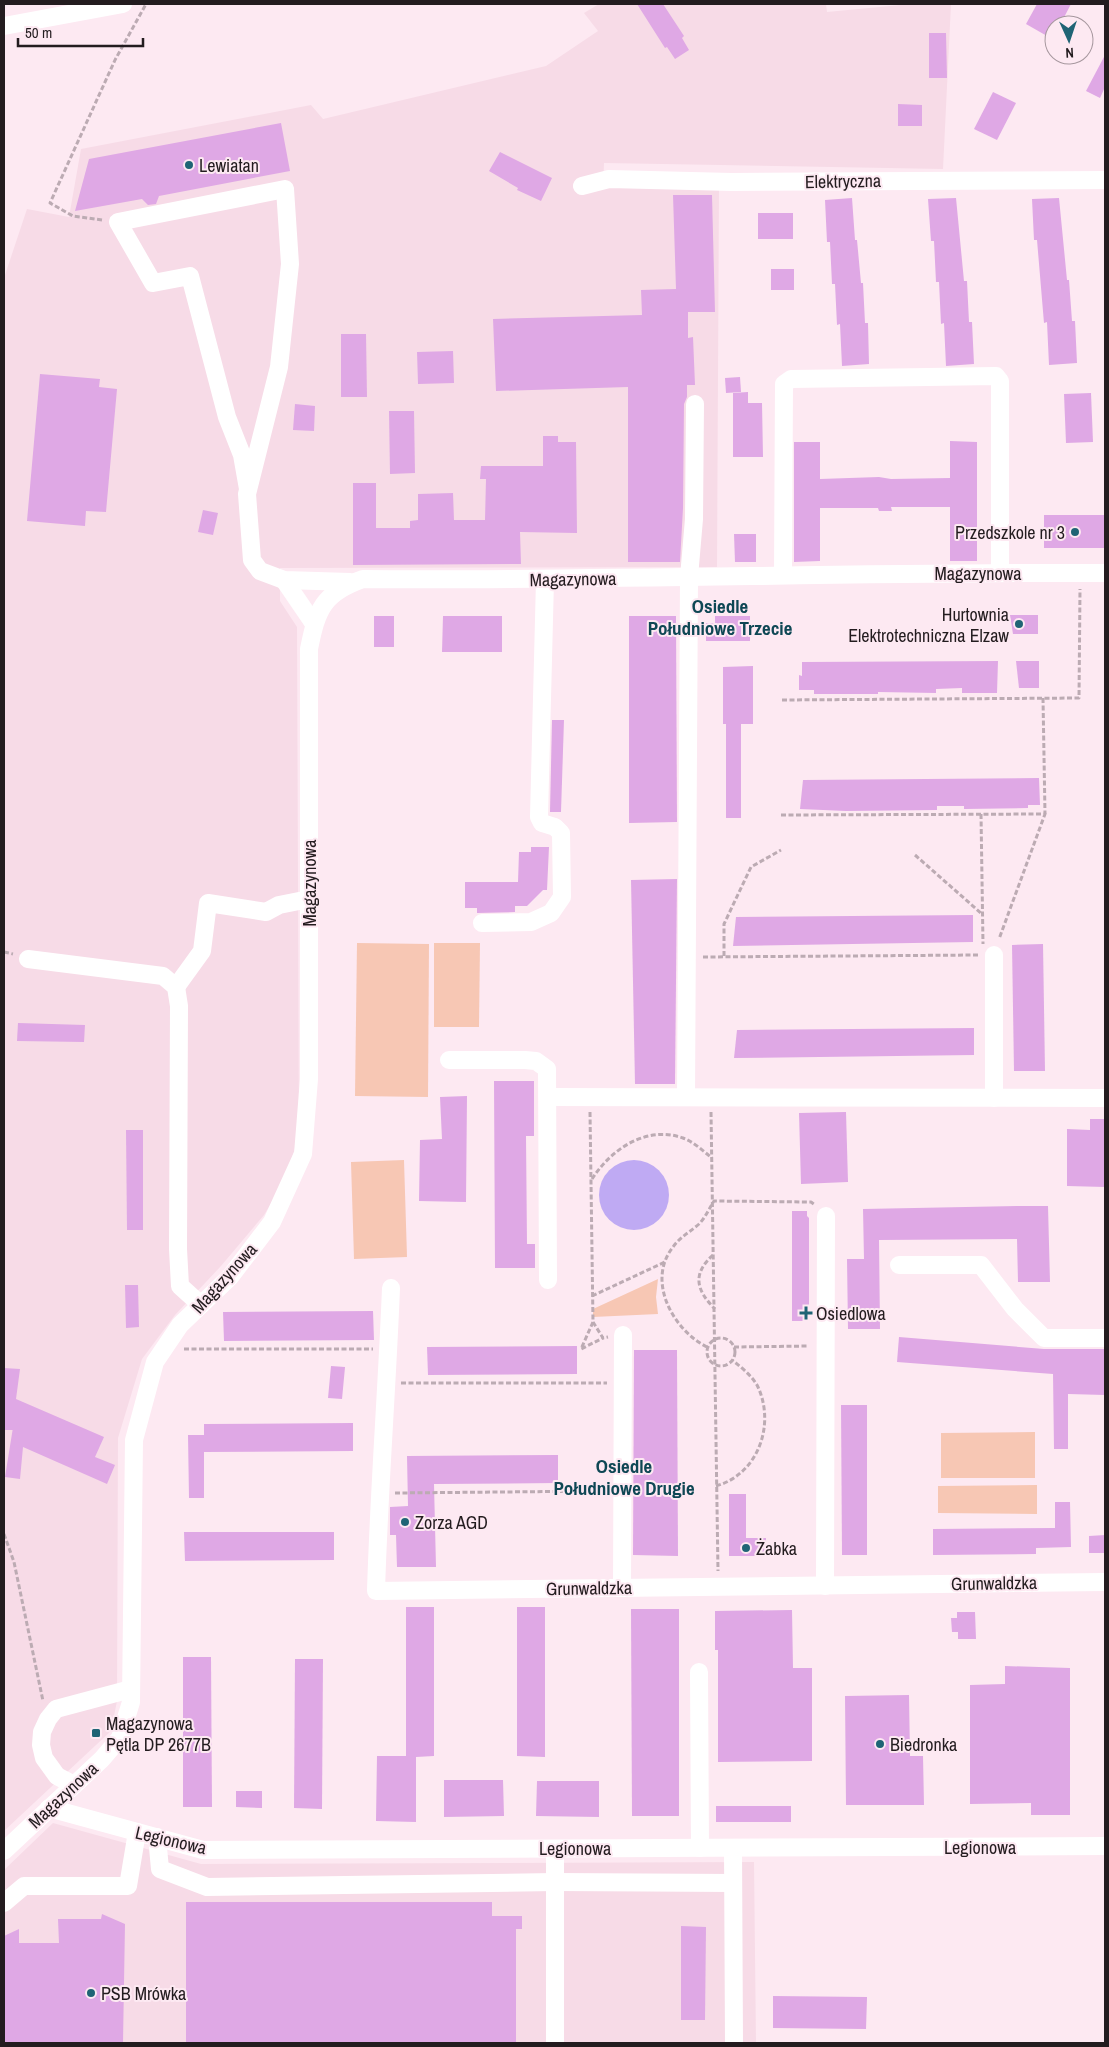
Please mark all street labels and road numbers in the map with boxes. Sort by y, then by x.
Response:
street label: Elektryczna [805,168,881,194]
street label: Magazynowa [935,561,1021,586]
street label: Magazynowa [529,566,617,592]
street label: Magazynowa [297,840,322,926]
street label: Magazynowa [186,1237,262,1319]
street label: Grunwaldzka [951,1570,1037,1596]
street label: Grunwaldzka [546,1575,632,1601]
street label: Magazynowa [23,1756,103,1834]
street label: Legionowa [133,1820,209,1860]
street label: Legionowa [944,1835,1016,1860]
street label: Legionowa [539,1836,611,1861]

